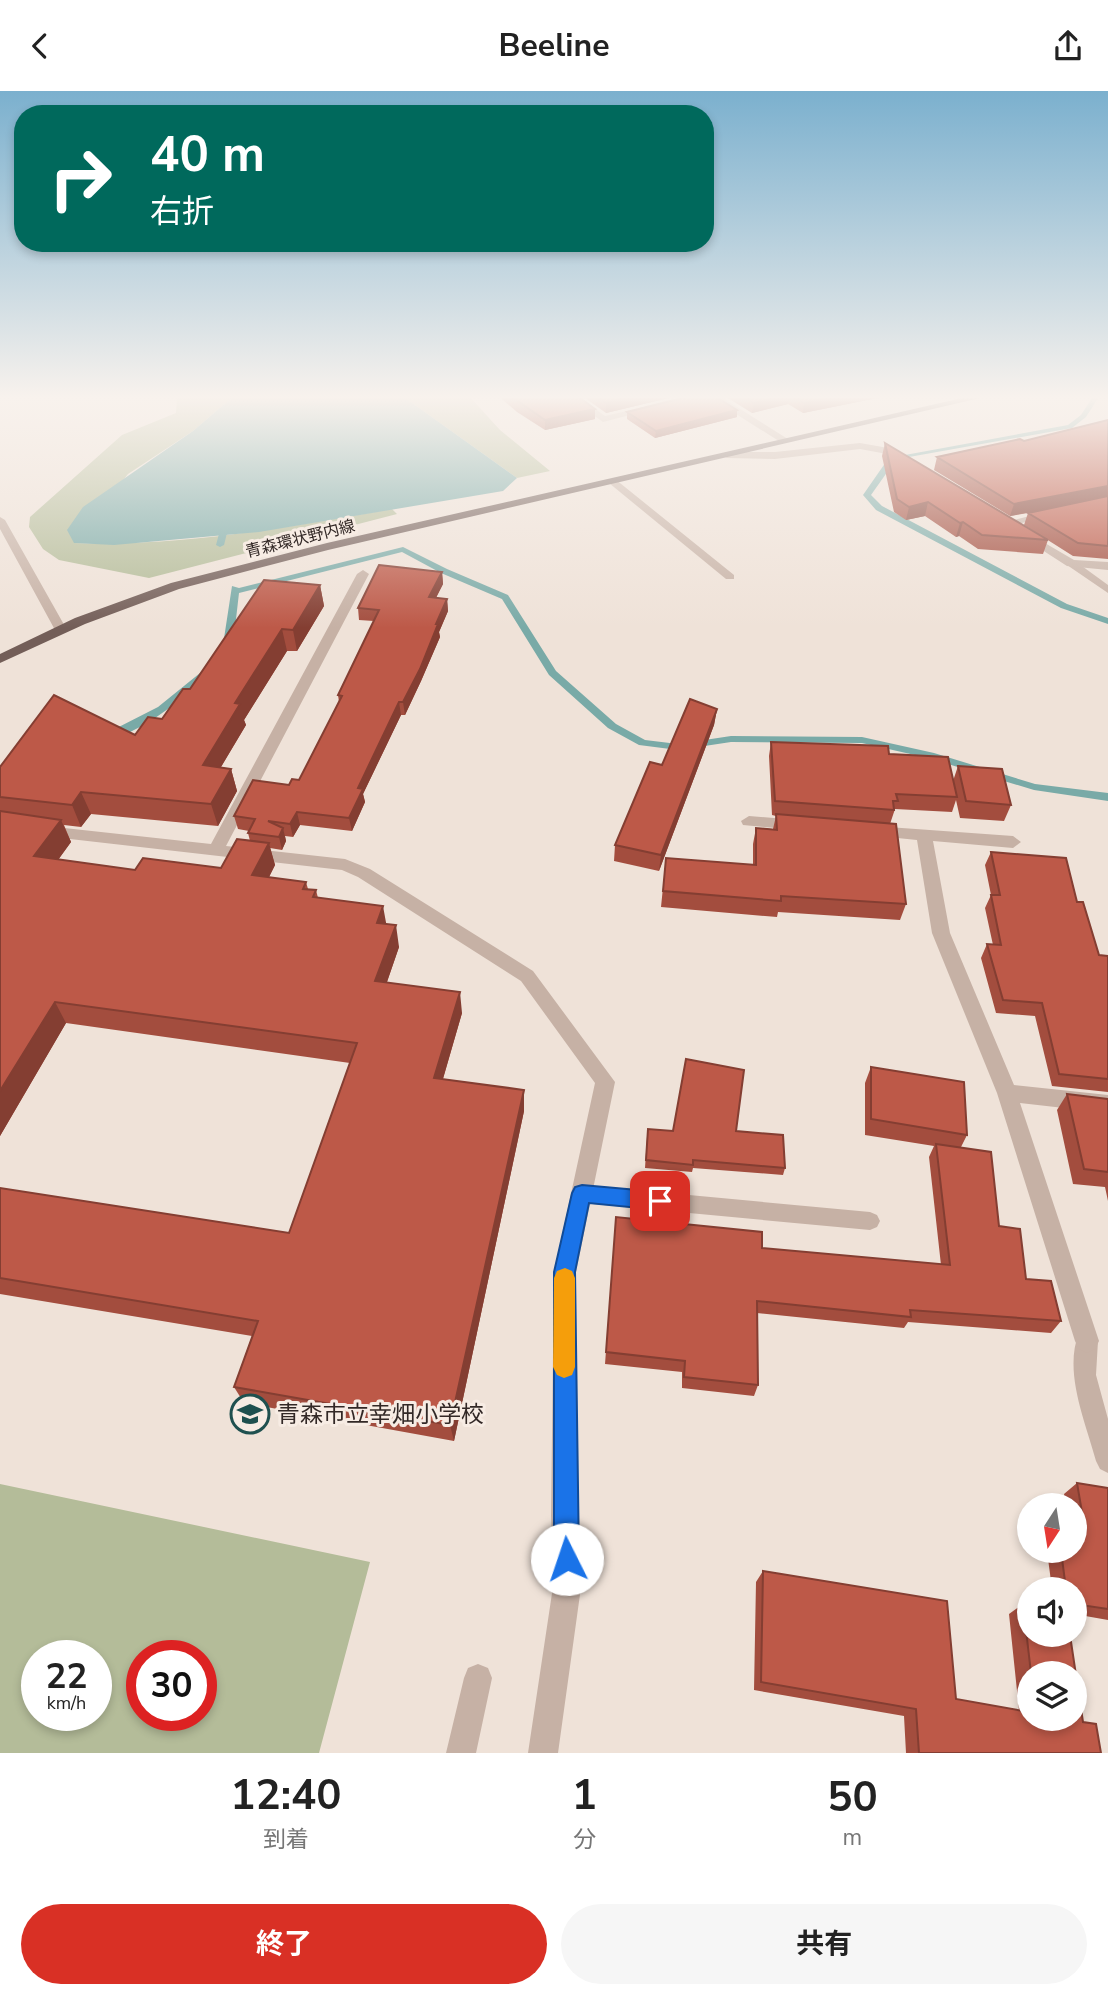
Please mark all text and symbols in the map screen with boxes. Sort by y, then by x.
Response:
text: Beeline [498,24,610,67]
icon: back [21,27,59,65]
icon: share [1049,27,1087,65]
text: 40 m [150,121,265,188]
icon: right [35,133,126,224]
text: 右折 [150,190,214,233]
street label: 青森環状野内線 [243,515,357,563]
pin [630,1171,690,1231]
icon: arrive [641,1182,679,1220]
school or university icon: 青森市立幸畑小学校 [229,1393,271,1435]
place label: 青森市立幸畑小学校 [277,1399,484,1430]
north arrow [1017,1493,1087,1563]
map controls [1017,1493,1087,1731]
position arrow [530,1522,604,1596]
button: sound [1017,1577,1087,1647]
speed limit sign: 30 [126,1640,217,1731]
text: 22 [45,1653,88,1700]
button: layers [1017,1661,1087,1731]
text: km/h [47,1691,86,1715]
text: 12:40 [230,1767,342,1824]
text: 1 [572,1767,597,1824]
text: 50 [827,1769,878,1826]
text: m [843,1822,862,1853]
text: 到着 [263,1824,309,1855]
text: 分 [573,1824,596,1855]
button: 終了 [21,1904,547,1984]
button: 共有 [561,1904,1087,1984]

